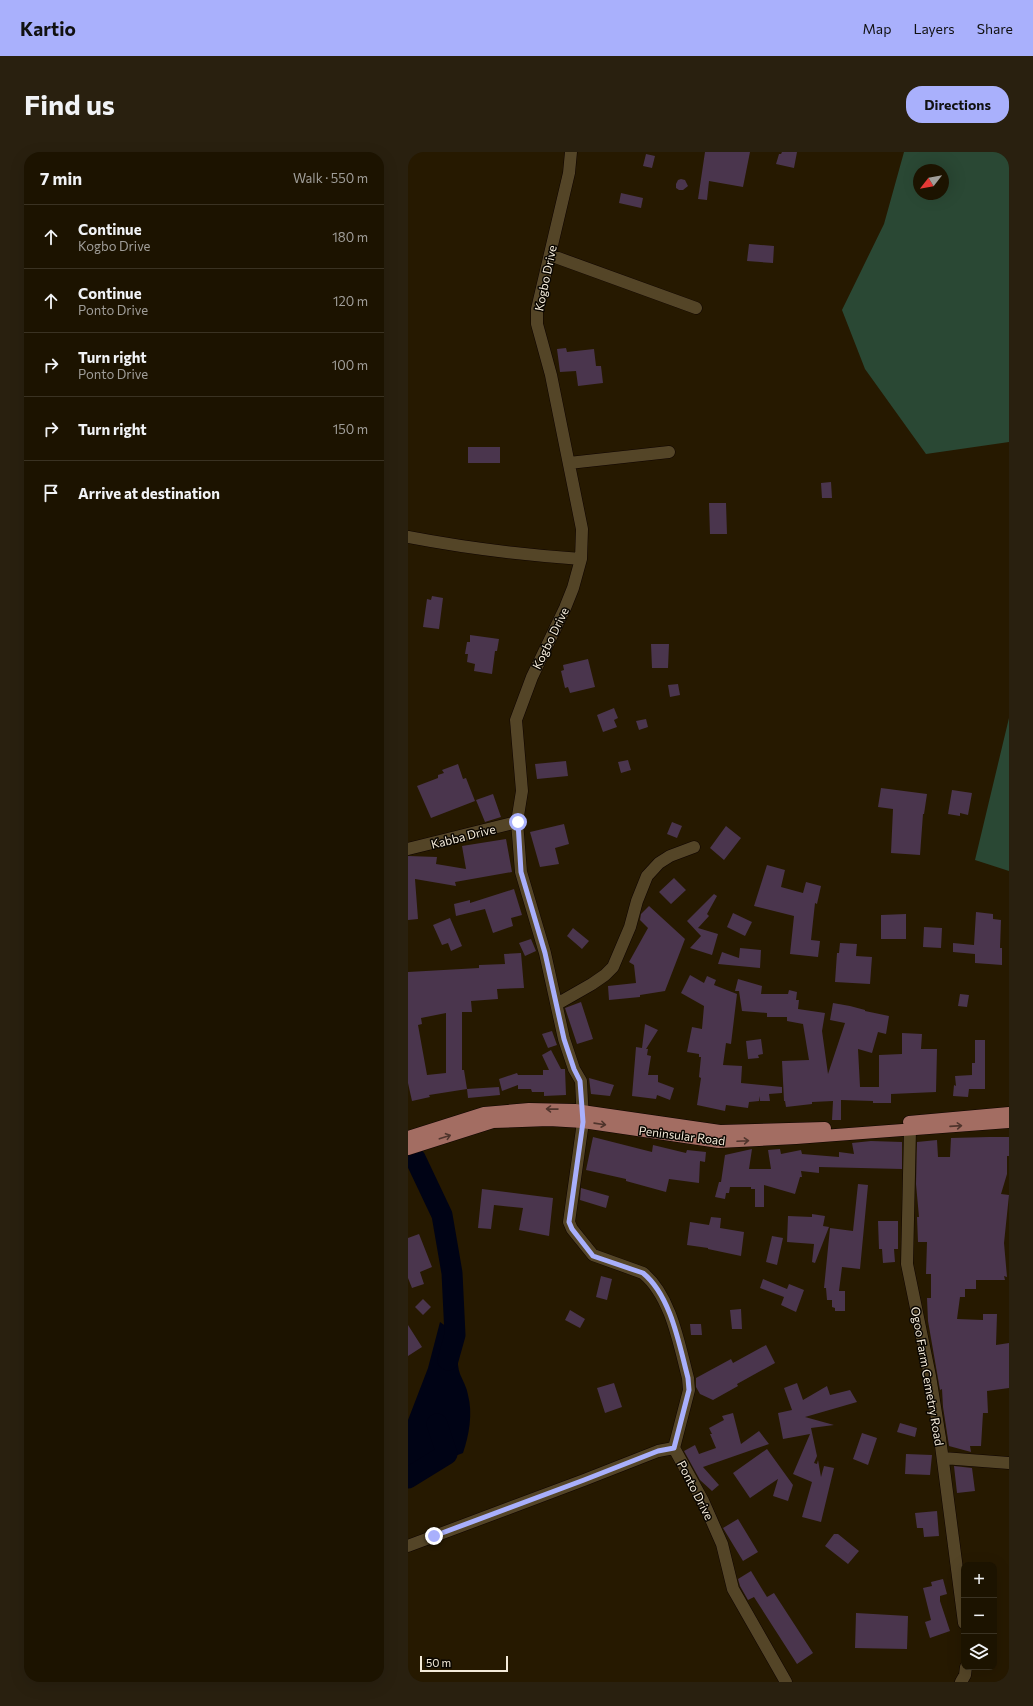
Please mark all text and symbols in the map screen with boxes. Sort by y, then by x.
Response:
text: Kartio [20,17,76,40]
text: Map [863,20,891,37]
text: Layers [913,20,955,37]
text: Share [977,20,1013,37]
button: Directions [906,86,1009,123]
text: Find us [24,87,115,121]
north arrow [913,164,949,200]
text: 7 min [40,168,82,189]
text: Walk · 550 m [293,170,368,186]
text: Continue [78,220,142,238]
icon: ahead [40,226,62,248]
text: 180 m [332,229,368,245]
text: Kogbo Drive [78,238,150,254]
street label: Kogbo Drive [531,244,559,312]
text: Continue [78,284,142,302]
icon: ahead [40,290,62,312]
text: 120 m [333,293,368,309]
text: Ponto Drive [78,302,148,318]
text: Turn right [78,348,147,366]
icon: right [40,354,62,376]
text: 100 m [332,357,368,373]
text: Ponto Drive [78,366,148,382]
icon: right [40,418,62,440]
text: Turn right [78,420,147,438]
text: 150 m [333,421,368,437]
icon: arrive [40,482,62,504]
text: Arrive at destination [78,484,220,502]
street label: Kogbo Drive [529,605,571,671]
route start [509,813,527,831]
street label: Kabba Drive [429,821,497,851]
one-way arrow [546,1105,559,1113]
one-way arrow [593,1120,606,1128]
street label: Peninsular Road [638,1123,726,1147]
one-way arrow [949,1123,962,1130]
one-way arrow [438,1133,451,1140]
one-way arrow [736,1137,749,1145]
street label: Ogoo Farm Cemetry Road [909,1305,947,1447]
street label: Ponto Drive [675,1458,717,1522]
route end [425,1527,443,1545]
map controls [961,1562,997,1670]
button: + [961,1562,997,1598]
button: − [961,1598,997,1634]
button: layers [961,1634,997,1670]
scale bar [420,1654,508,1673]
text: 50 m [426,1656,451,1669]

